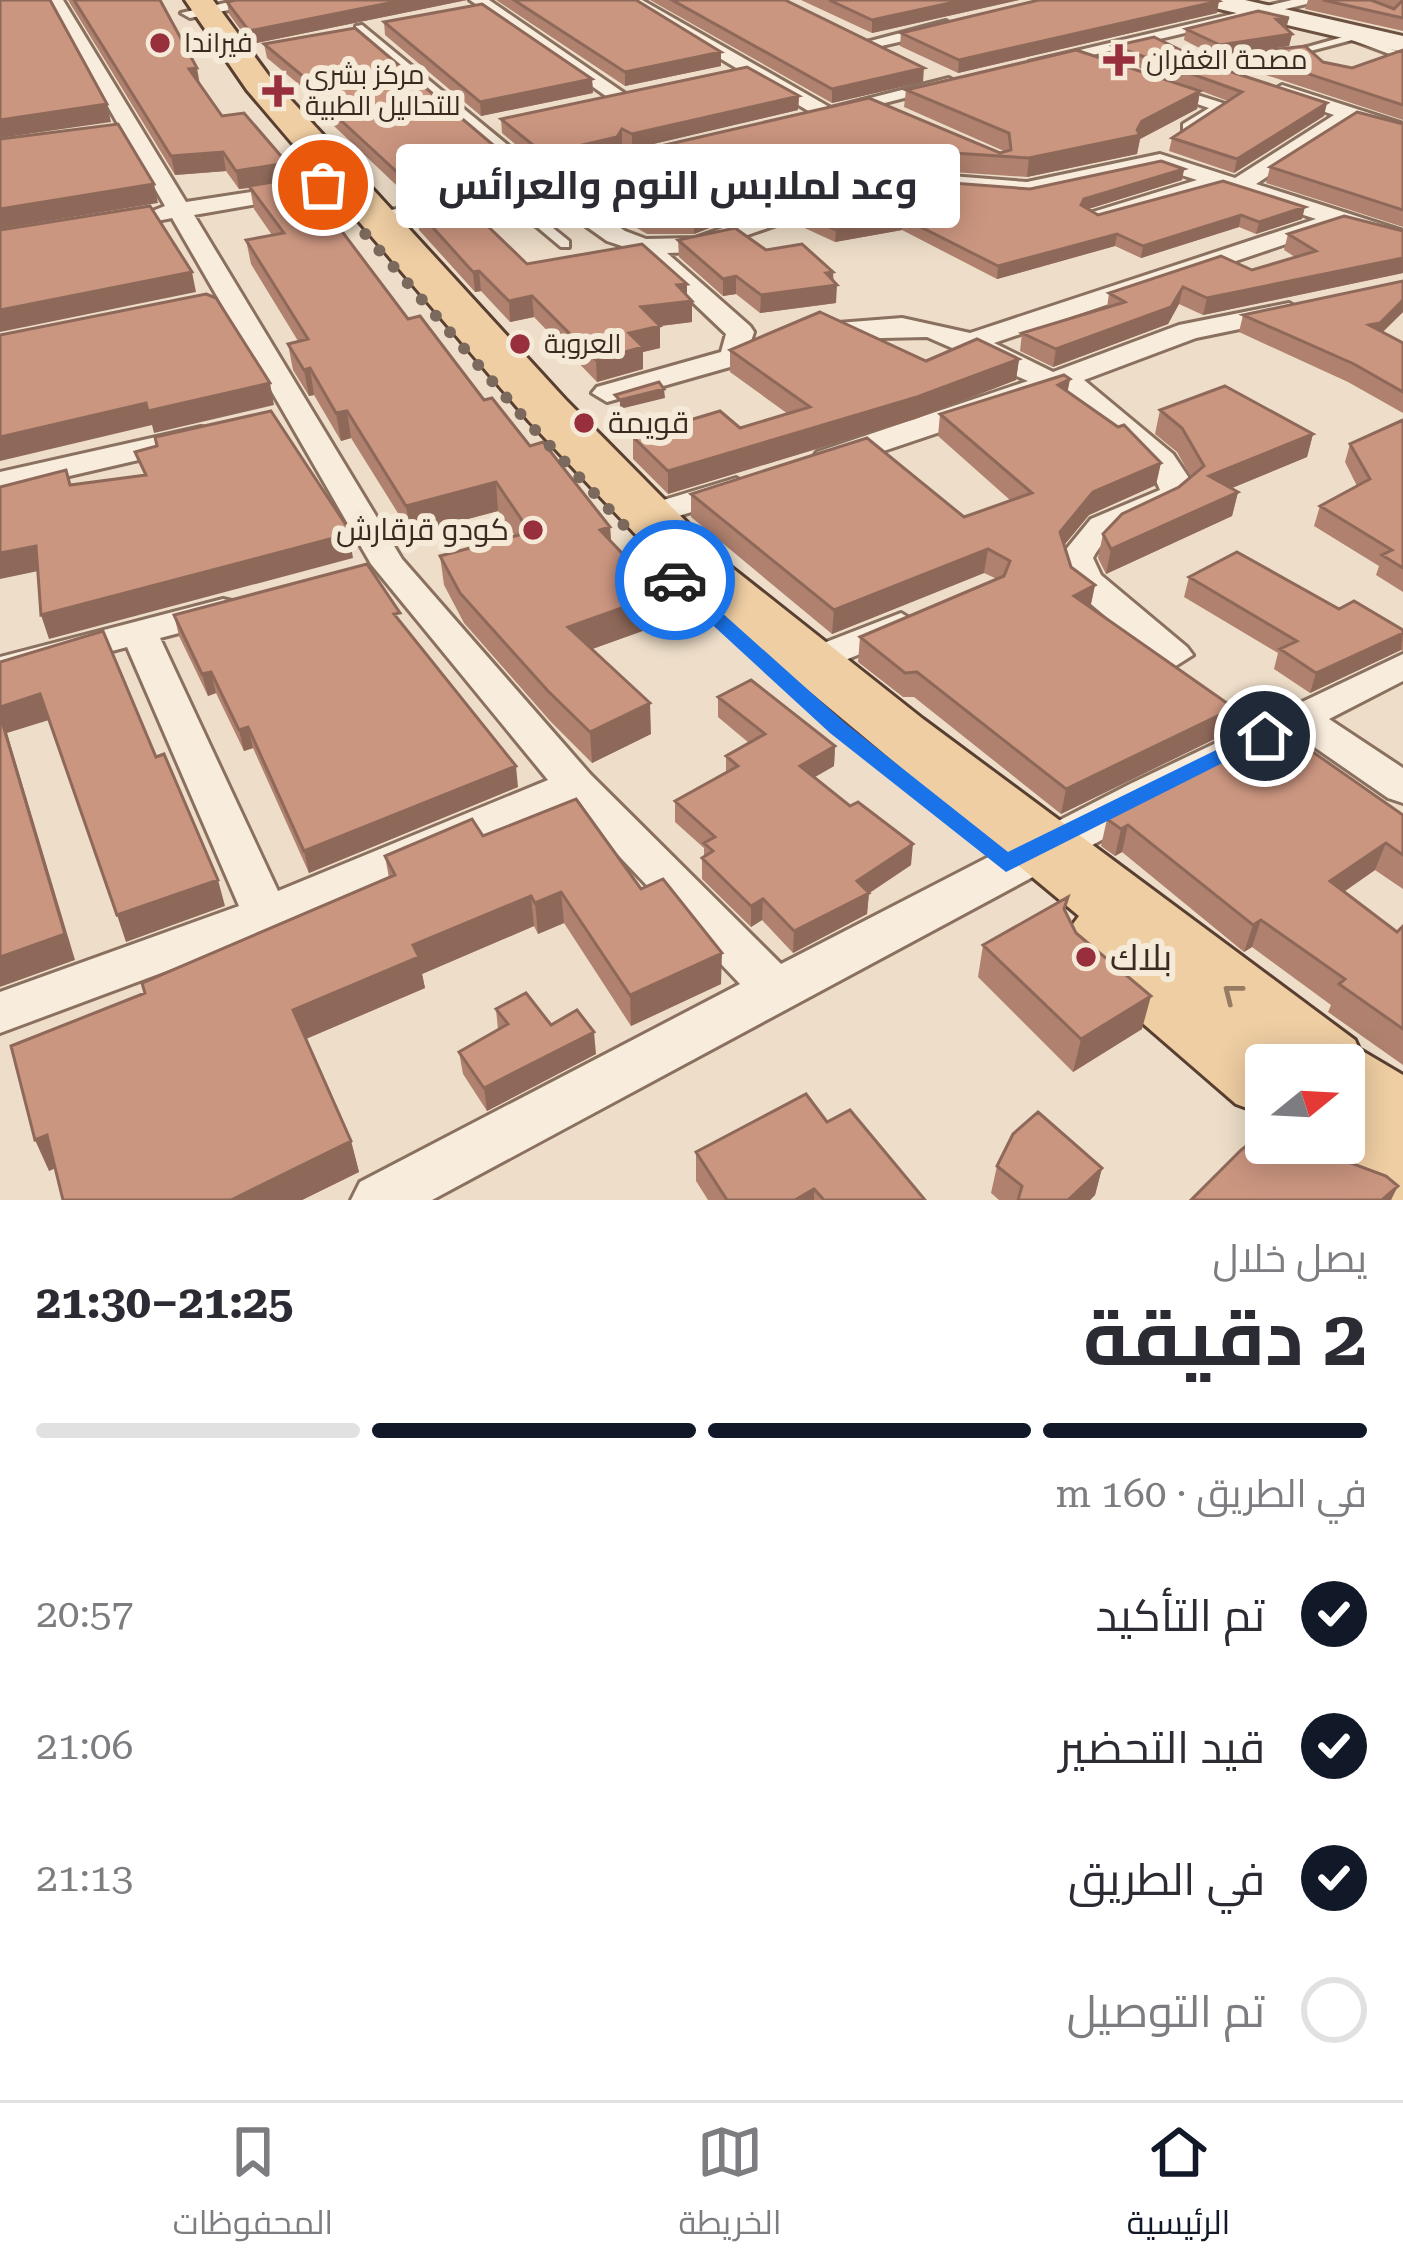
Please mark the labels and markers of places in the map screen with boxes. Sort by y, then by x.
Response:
place label: فيراندا [184,27,253,59]
marker: فيراندا [147,30,173,56]
marker: مصحة الغفران [1103,44,1135,76]
place label: مصحة الغفران [1146,44,1308,76]
place label: مركز بشرى للتحاليل الطبية [305,59,460,122]
marker: مركز بشرى للتحاليل الطبية [262,75,294,107]
pin [272,134,374,236]
callout: وعد لملابس النوم والعرائس [395,143,959,227]
place label: العروبة [544,328,622,360]
marker: العروبة [507,331,533,357]
place label: قويمة [608,405,689,440]
marker: قويمة [571,410,597,436]
place label: كودو قرقارش [336,512,509,548]
marker: كودو قرقارش [520,517,546,543]
pin [1214,685,1316,787]
place label: بلاك [1110,937,1172,979]
marker: بلاك [1073,944,1099,970]

